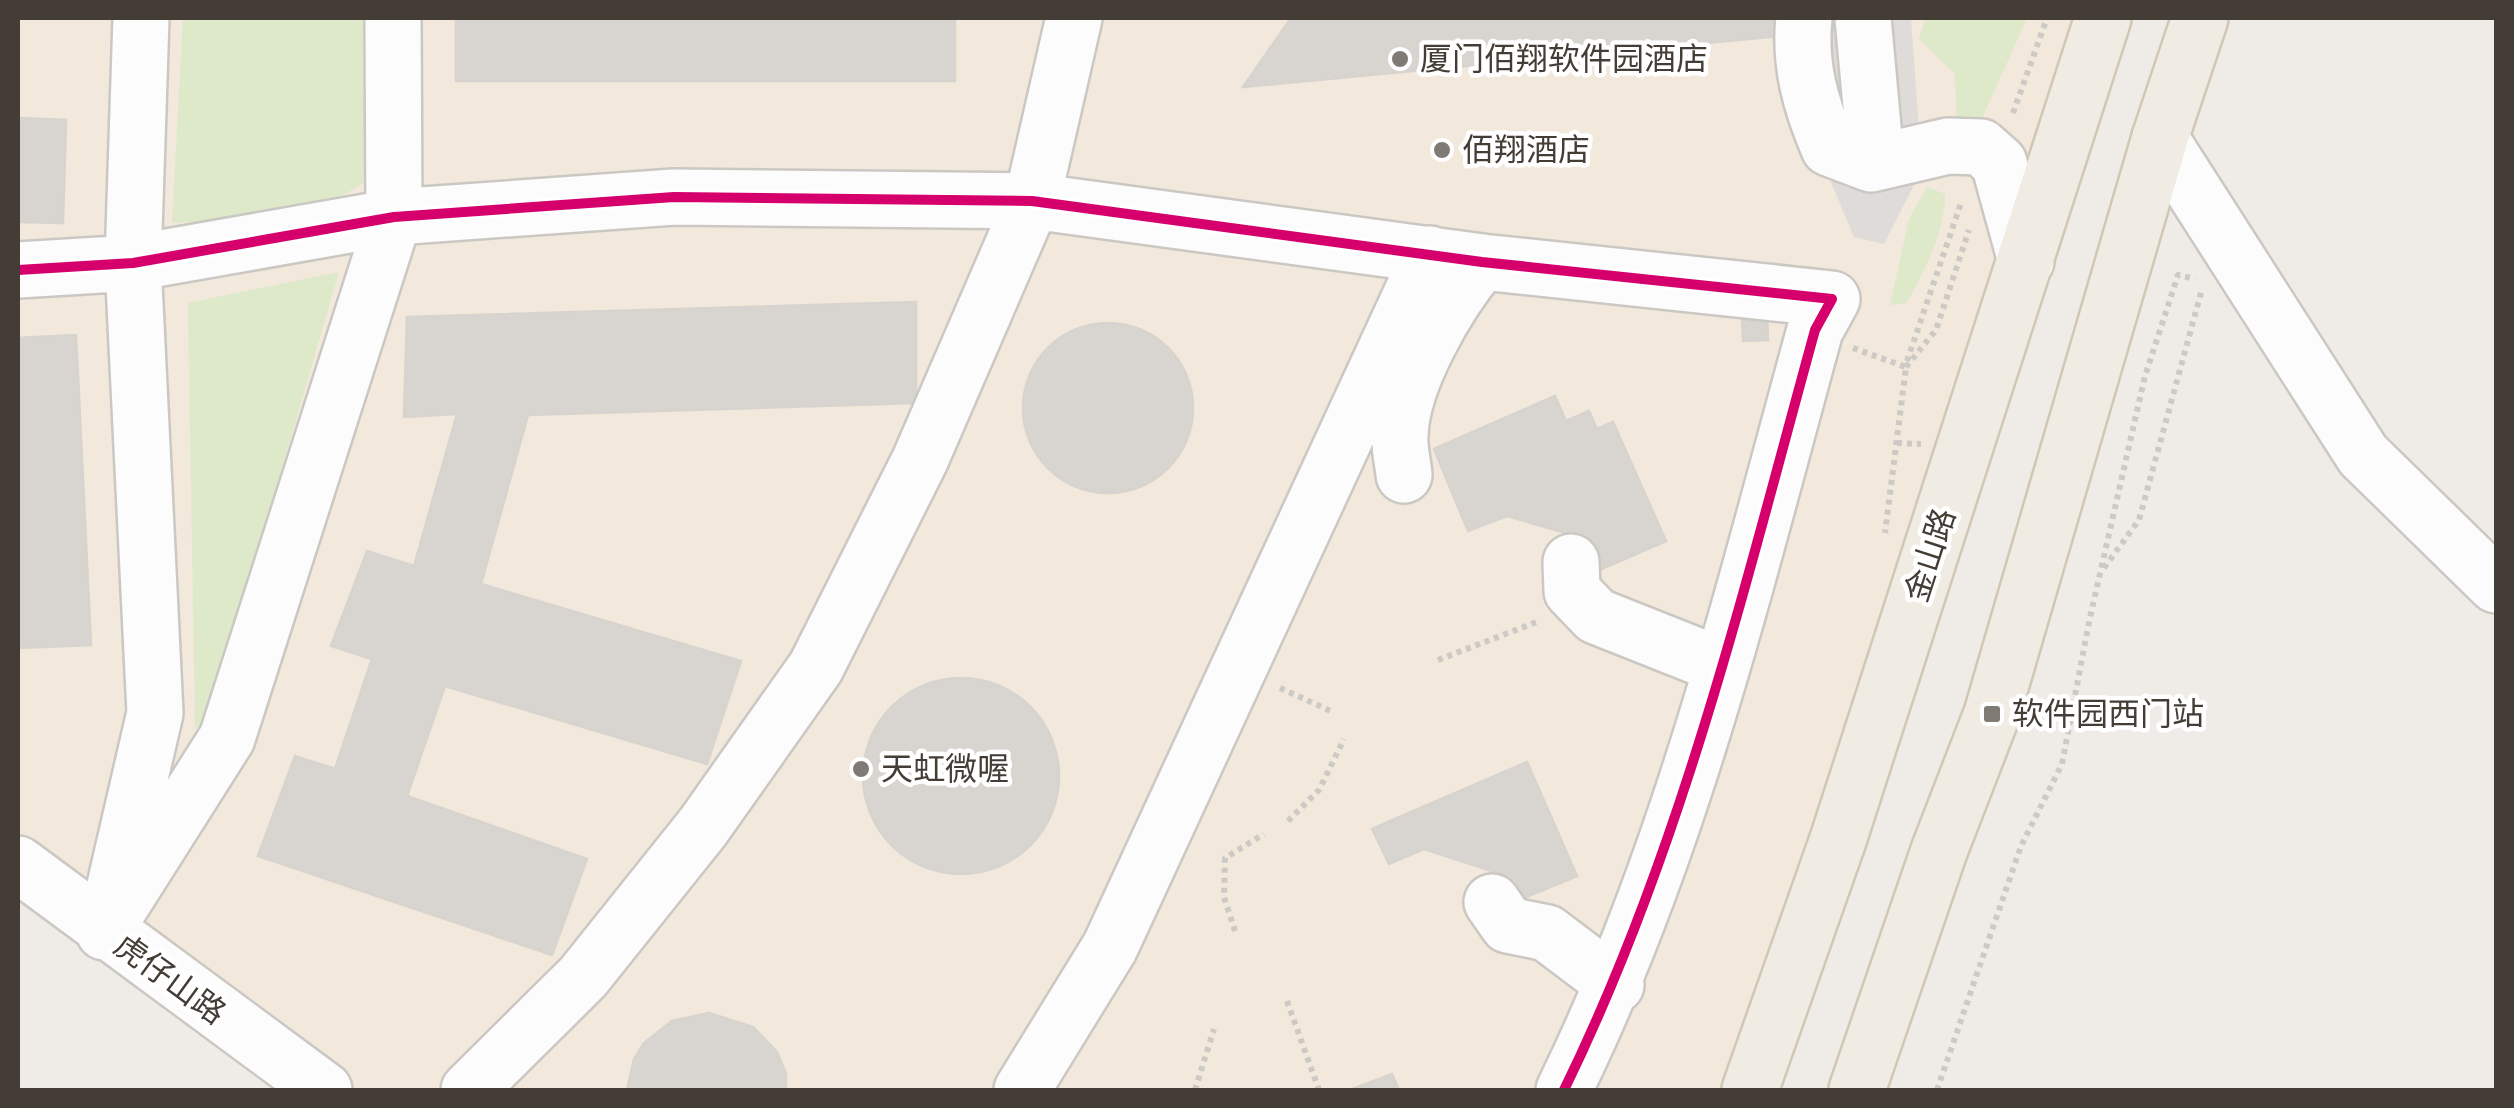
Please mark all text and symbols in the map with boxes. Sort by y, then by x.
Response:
place label: 厦门佰翔软件园酒店 [1420,41,1708,80]
marker: 厦门佰翔软件园酒店 [1389,48,1411,70]
place label: 佰翔酒店 [1462,132,1590,171]
marker: 佰翔酒店 [1431,139,1453,161]
street label: 金山路 [1898,504,1965,607]
place label: 软件园西门站 [2012,696,2204,735]
marker: 软件园西门站 [1981,703,2003,725]
place label: 天虹微喔 [881,751,1009,790]
marker: 天虹微喔 [850,758,872,780]
street label: 虎仔山路 [106,927,232,1034]

